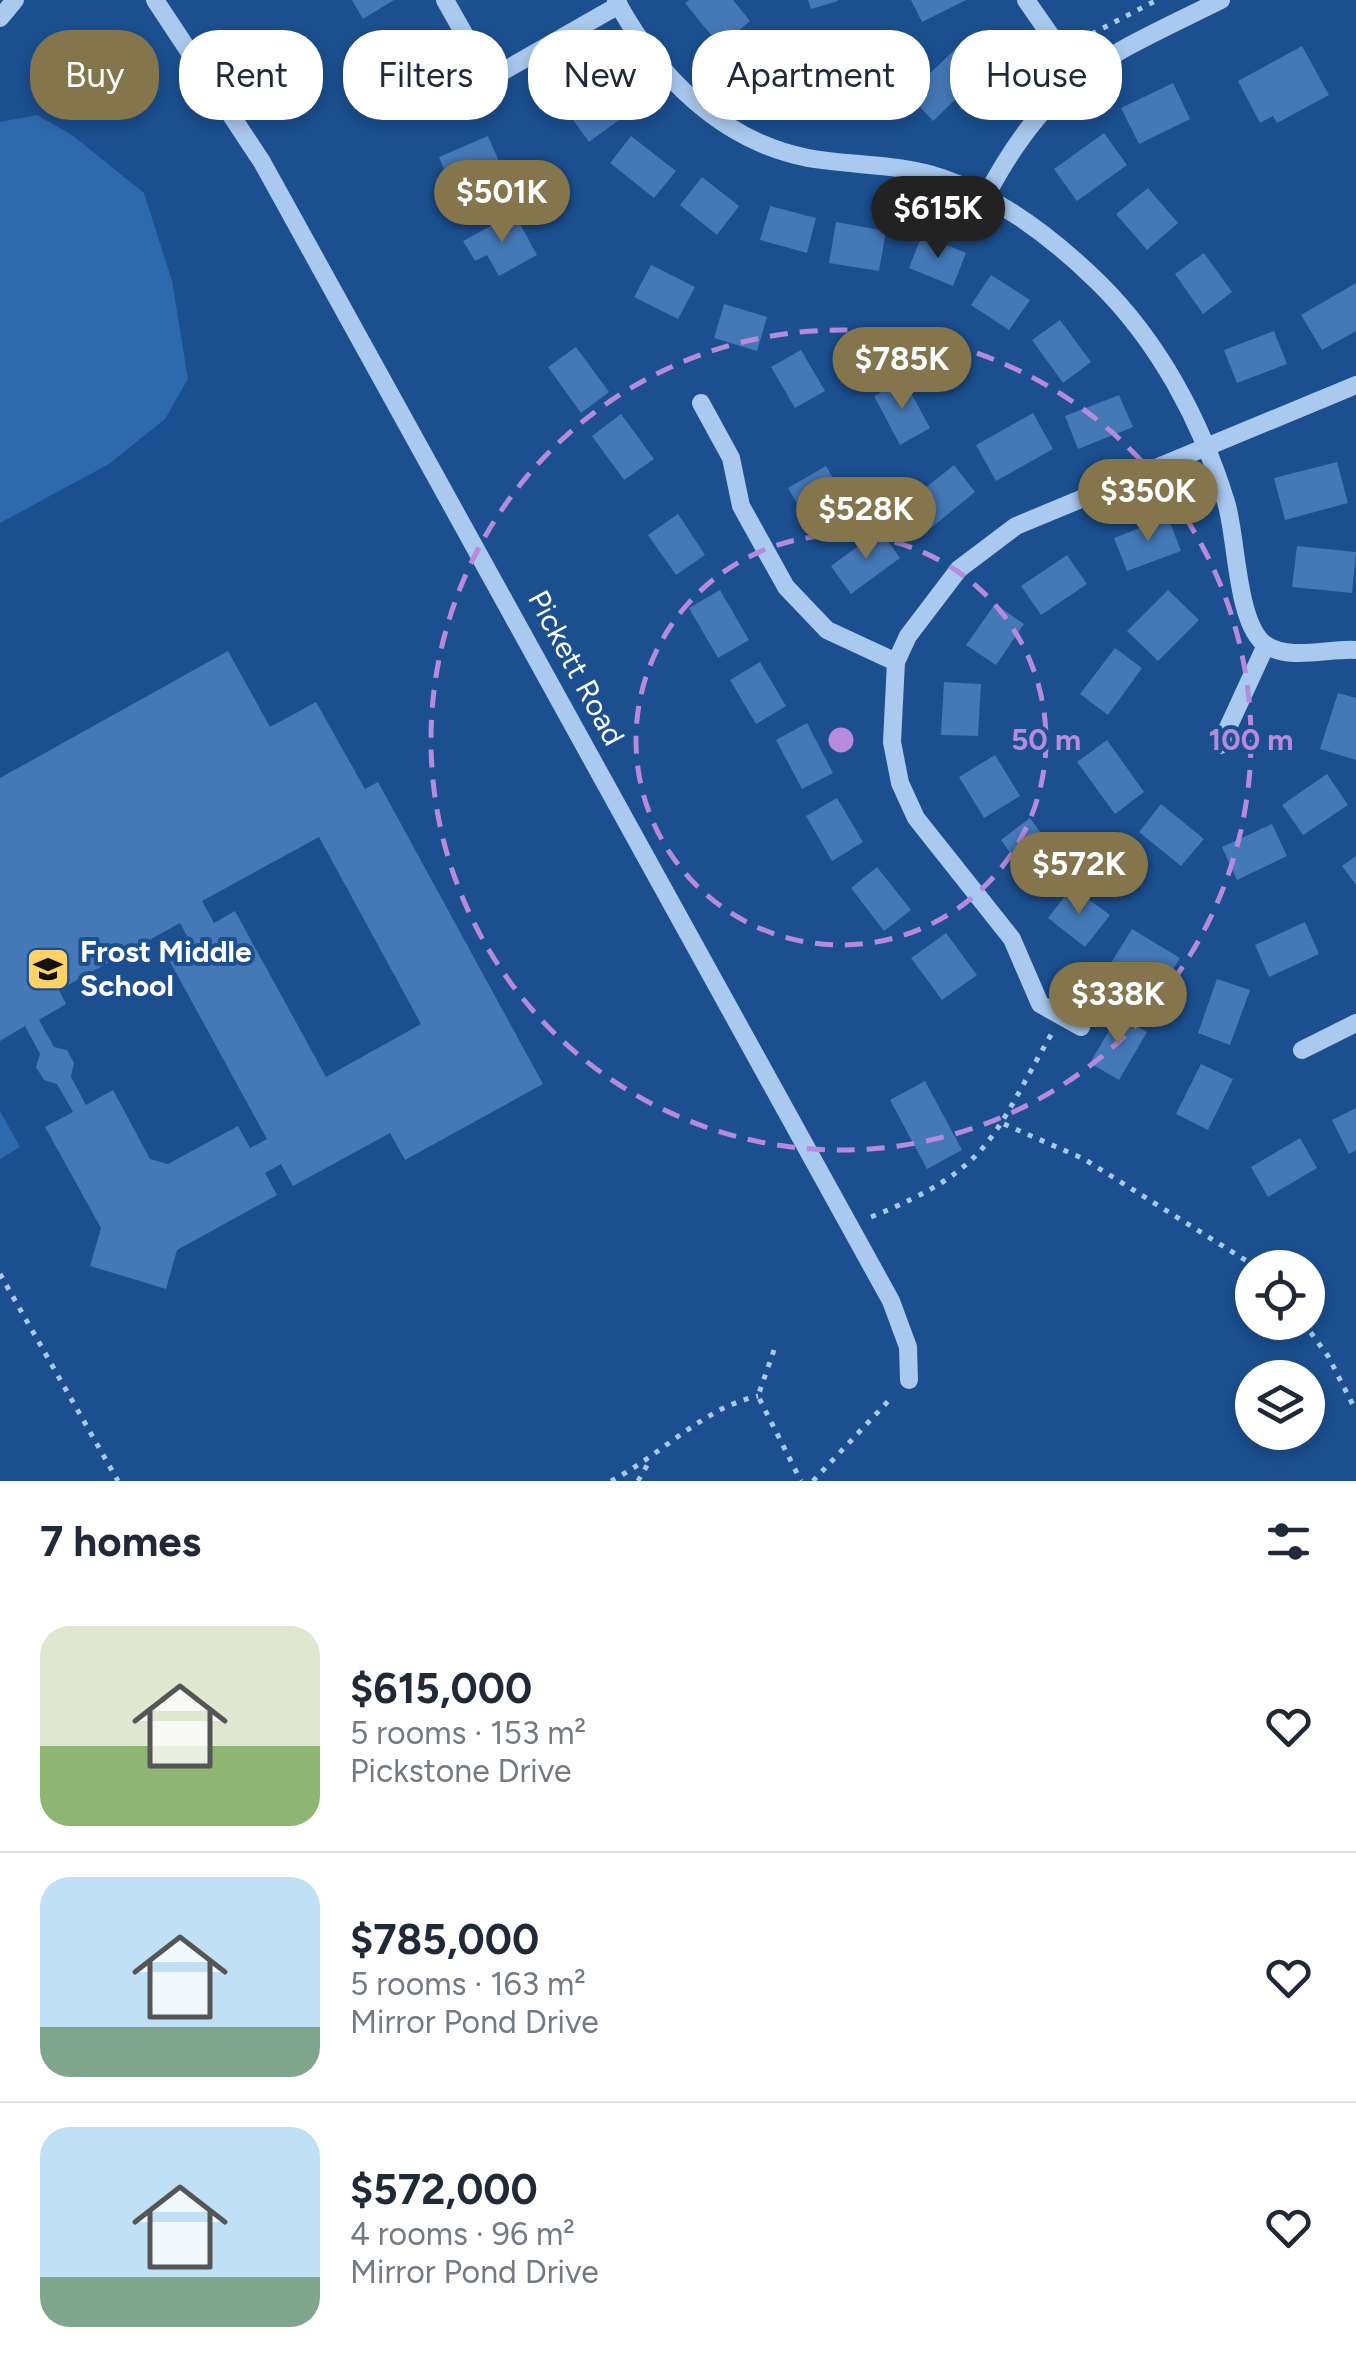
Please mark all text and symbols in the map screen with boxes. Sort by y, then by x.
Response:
chip: Buy [30,30,159,120]
chip: Rent [179,30,323,120]
chip: Filters [343,30,508,120]
chip: New [528,30,672,120]
chip: Apartment [692,30,930,120]
chip: House [950,30,1122,120]
pin: $501K [432,160,572,245]
text: $501K [456,173,548,211]
pin: $615K [868,176,1008,261]
text: $615K [893,189,983,227]
pin: $785K [832,327,972,412]
text: $785K [854,340,950,378]
pin: $350K [1078,459,1218,544]
text: $350K [1100,472,1196,510]
pin: $528K [796,477,936,562]
text: $528K [818,490,914,528]
street label: Pickett Road [520,584,633,752]
text: 50 m [1011,721,1081,758]
text: 100 m [1209,721,1293,758]
centre of rings [823,722,859,758]
pin: $572K [1009,832,1149,917]
text: $572K [1032,845,1126,883]
place label: Frost Middle School [80,933,252,1004]
school or university icon: Frost Middle School [25,946,71,992]
pin: $338K [1048,962,1188,1047]
text: $338K [1071,975,1165,1013]
map controls [1235,1250,1325,1450]
button: locate [1235,1250,1325,1340]
button: layers [1235,1360,1325,1450]
icon: filters [1261,1514,1316,1569]
text: 7 homes [40,1516,201,1567]
text: $615,000 [350,1663,532,1714]
icon: home [120,1666,240,1786]
icon: heart [1261,1699,1316,1754]
text: 5 rooms · 153 m² [350,1714,586,1752]
text: Pickstone Drive [350,1752,572,1790]
text: $785,000 [350,1914,539,1965]
icon: home [120,1917,240,2037]
icon: heart [1261,1950,1316,2005]
text: 5 rooms · 163 m² [350,1965,586,2003]
text: Mirror Pond Drive [350,2003,599,2041]
text: $572,000 [350,2164,538,2215]
icon: home [120,2167,240,2287]
icon: heart [1261,2200,1316,2255]
text: 4 rooms · 96 m² [350,2215,575,2253]
text: Mirror Pond Drive [350,2253,599,2291]

